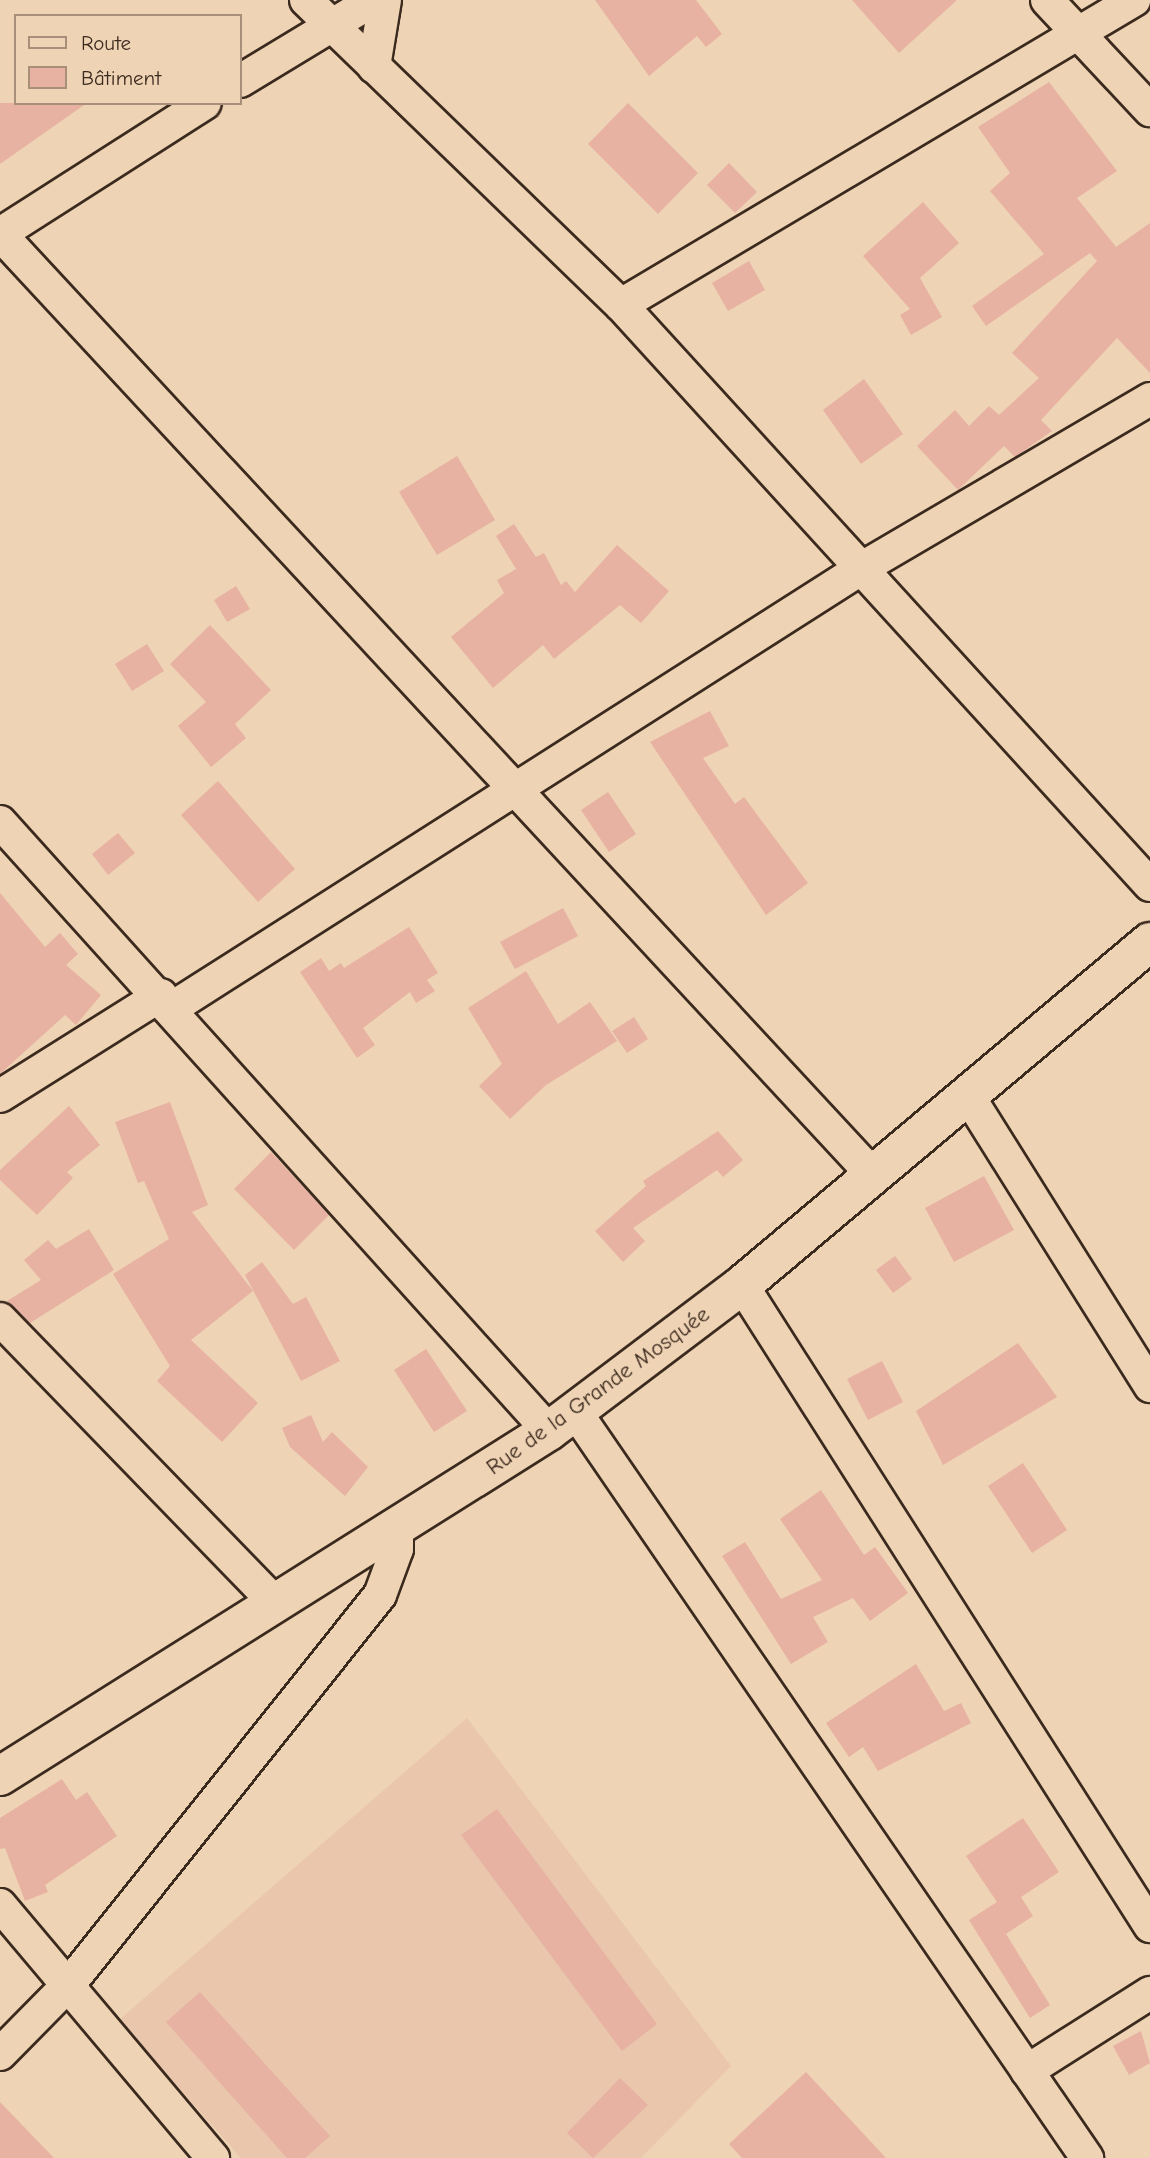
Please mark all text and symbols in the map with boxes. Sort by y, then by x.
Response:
legend [14,14,242,105]
text: Route [81,31,131,55]
text: Bâtiment [81,66,161,90]
street label: Rue de la Grande Mosquée [481,1301,715,1481]

